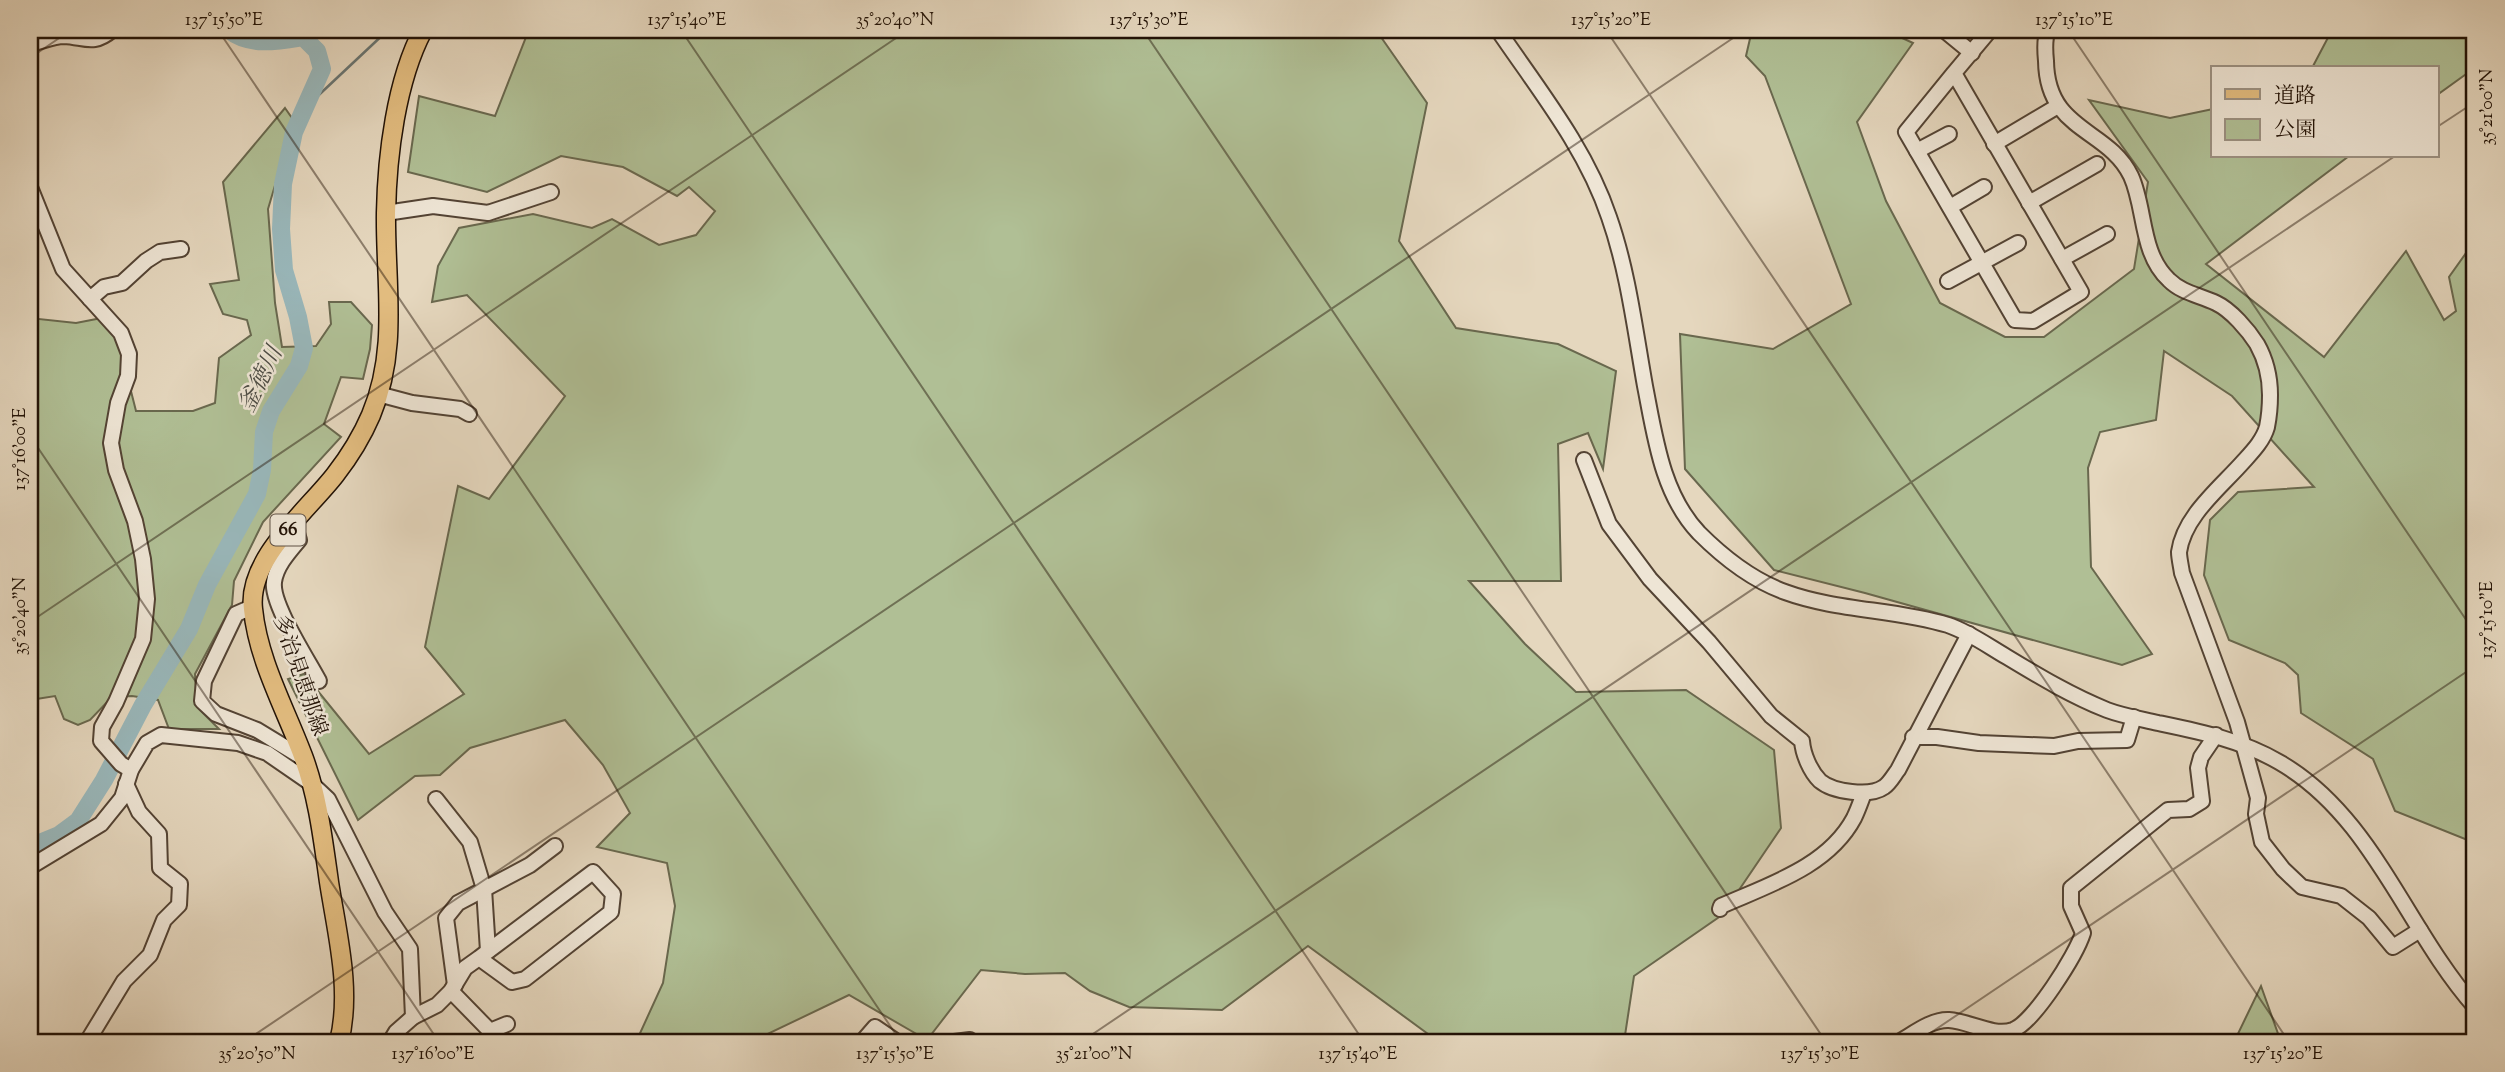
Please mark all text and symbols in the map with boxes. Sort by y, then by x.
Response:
text: 137°15'50"E [185,8,263,34]
text: 137°15'40"E [648,8,727,34]
text: 35°20'40"N [856,8,934,34]
text: 137°15'30"E [1110,8,1189,34]
text: 137°15'20"E [1571,8,1651,34]
text: 137°15'10"E [2035,8,2113,34]
legend [2211,66,2438,158]
text: 35°21'00"N [2475,69,2501,145]
text: 道路 [2274,82,2316,112]
text: 公園 [2274,116,2316,146]
water label: 釜徳川 [232,339,293,418]
text: 137°16'00"E [8,407,34,490]
road number: 66 [270,514,306,545]
text: 35°20'40"N [8,577,34,655]
text: 137°15'10"E [2475,581,2501,659]
street label: 多治見恵那線 [264,612,334,740]
text: 35°20'50"N [218,1042,296,1068]
text: 137°16'00"E [392,1042,475,1068]
text: 137°15'50"E [856,1042,934,1068]
text: 35°21'00"N [1056,1042,1132,1068]
text: 137°15'40"E [1319,1042,1398,1068]
text: 137°15'30"E [1781,1042,1860,1068]
text: 137°15'20"E [2243,1042,2323,1068]

